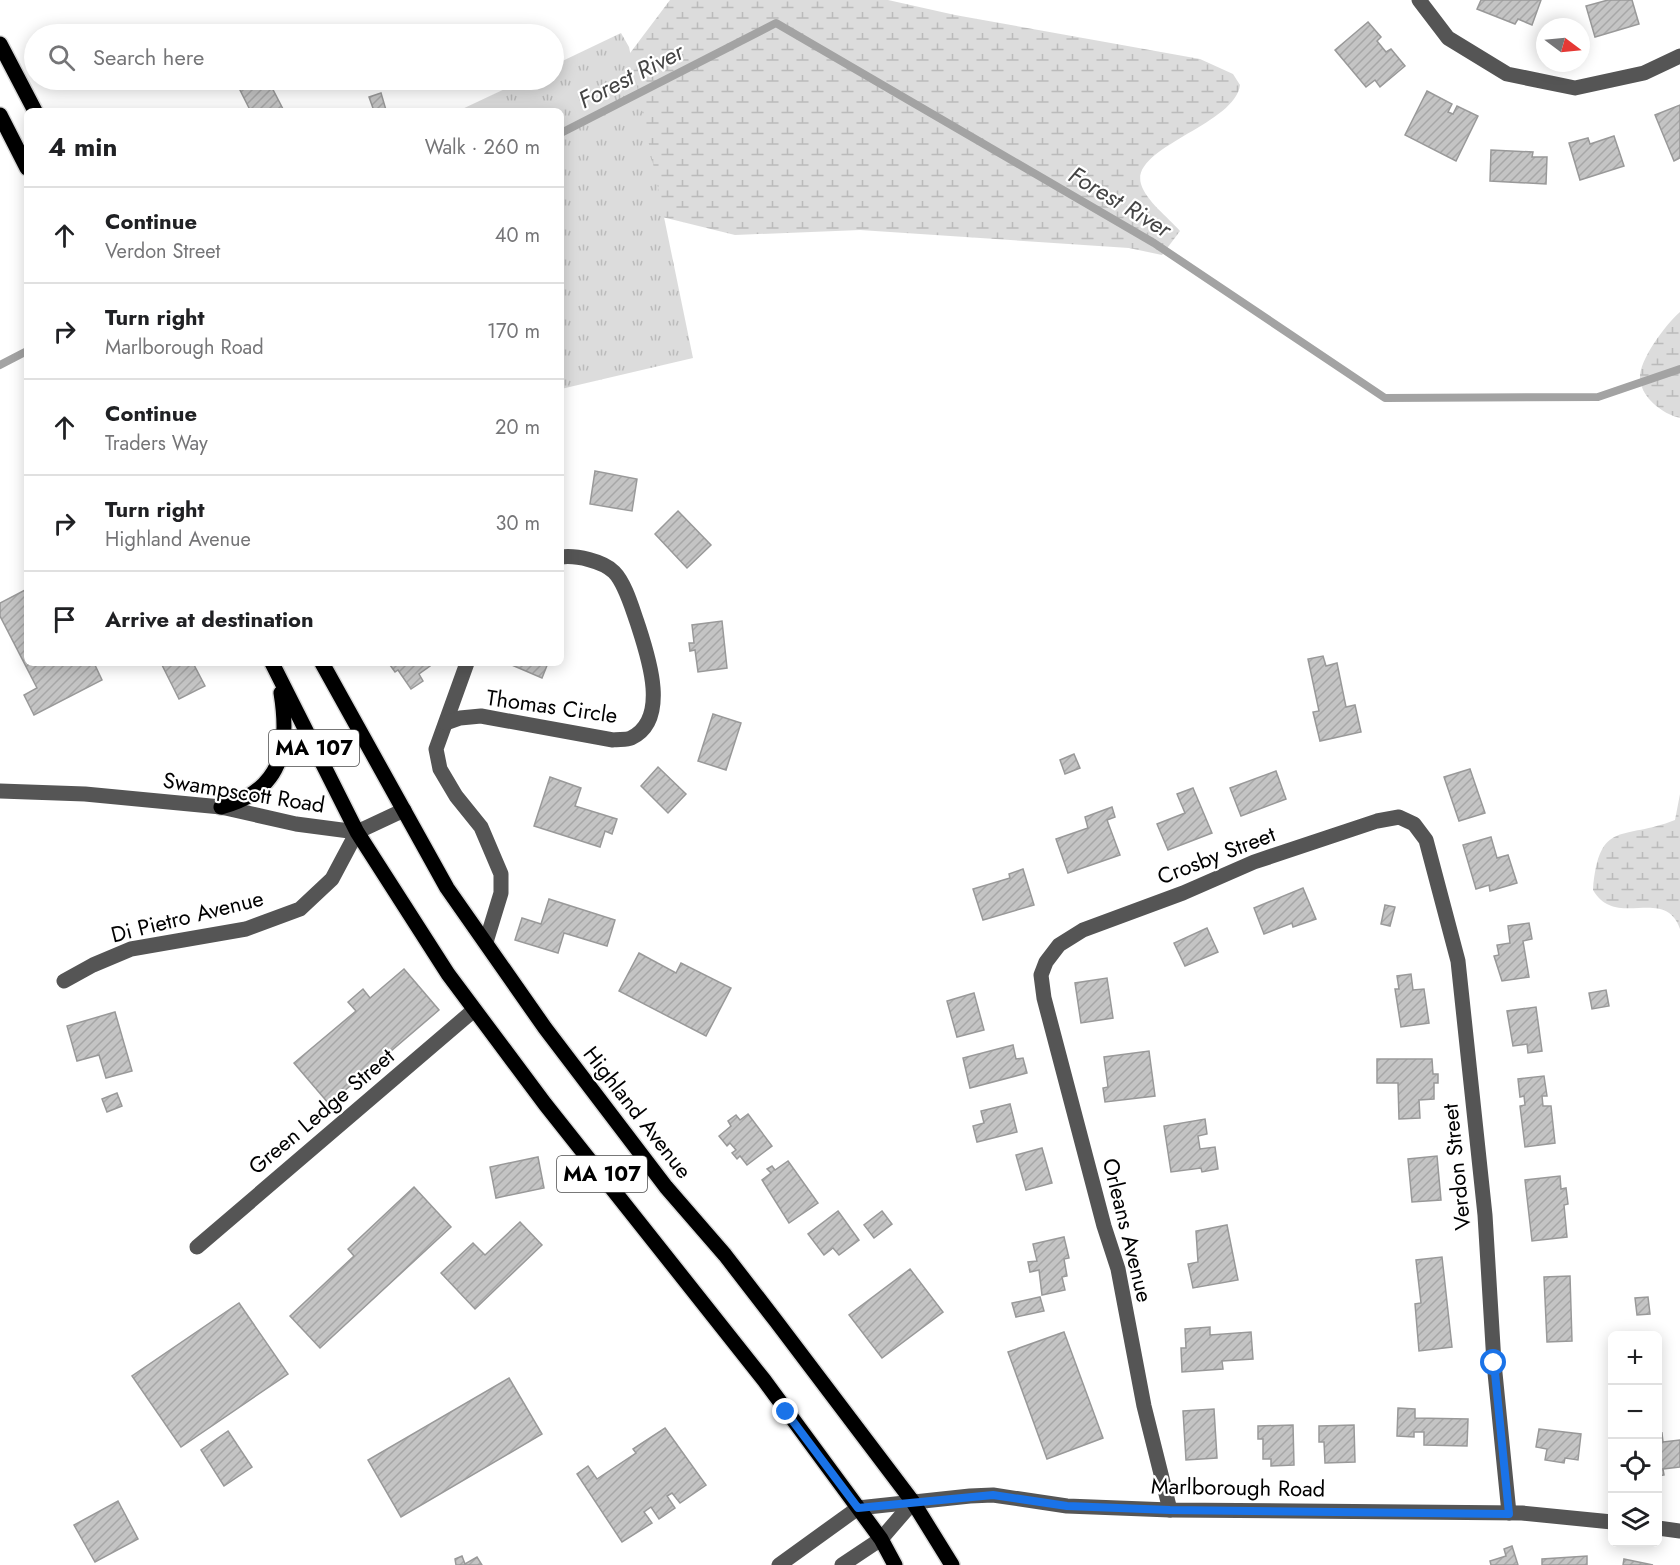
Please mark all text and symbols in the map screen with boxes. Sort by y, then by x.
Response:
north arrow [1536,18,1590,72]
search box [24,24,564,90]
water label: Forest River [572,33,691,117]
icon: search [45,41,78,74]
text: Search here [93,41,204,73]
text: 4 min [48,128,117,166]
text: Walk · 260 m [425,133,540,162]
water label: Forest River [1062,157,1180,247]
text: Continue [105,205,197,237]
icon: ahead [48,219,81,252]
text: 40 m [495,221,540,250]
text: Verdon Street [105,237,220,266]
text: Turn right [105,301,205,333]
icon: right [48,315,81,348]
text: 170 m [487,317,540,346]
text: Marlborough Road [105,333,264,362]
text: Continue [105,397,197,429]
icon: ahead [48,411,81,444]
text: 20 m [495,413,540,442]
text: Traders Way [105,429,208,458]
text: Turn right [105,493,205,525]
icon: right [48,507,81,540]
text: 30 m [495,509,540,538]
text: Highland Avenue [105,525,251,554]
icon: arrive [48,603,81,636]
text: Arrive at destination [105,603,314,635]
street label: Thomas Circle [484,681,620,731]
road number: MA 107 [269,730,359,766]
street label: Swampscott Road [161,763,327,821]
street label: Crosby Street [1152,818,1280,892]
street label: Di Pietro Avenue [107,882,267,950]
street label: Highland Avenue [576,1039,700,1185]
street label: Green Ledge Street [241,1040,401,1182]
street label: Verdon Street [1433,1102,1479,1232]
street label: Orleans Avenue [1095,1155,1161,1305]
road number: MA 107 [557,1156,647,1192]
map controls [1608,1331,1662,1547]
button: + [1608,1331,1662,1385]
route start [1480,1349,1506,1375]
button: − [1608,1385,1662,1439]
route end [772,1398,798,1424]
button: locate [1608,1439,1662,1493]
street label: Marlborough Road [1150,1469,1326,1505]
button: layers [1608,1493,1662,1547]

